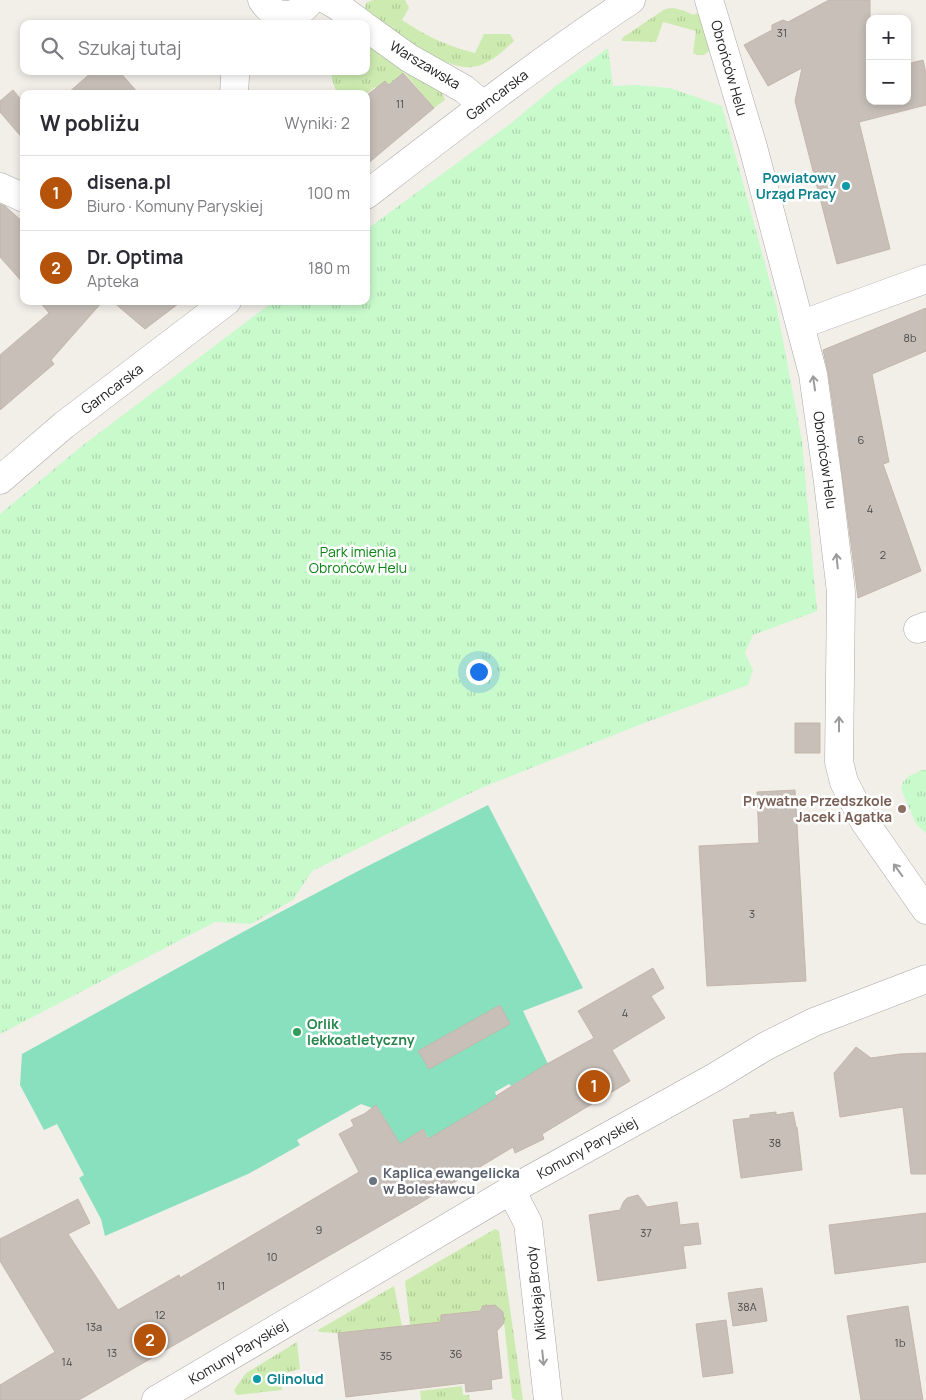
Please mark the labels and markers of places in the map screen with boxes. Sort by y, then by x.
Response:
place label: Powiatowy Urząd Pracy [756,168,836,203]
marker: Powiatowy Urząd Pracy [840,180,852,192]
place label: Prywatne Przedszkole Jacek i Agatka [743,791,892,826]
marker: Prywatne Przedszkole Jacek i Agatka [896,803,908,815]
place label: Orlik lekkoatletyczny [307,1014,415,1049]
marker: Orlik lekkoatletyczny [291,1026,303,1038]
pin: 1 [578,1067,610,1105]
place label: Kaplica ewangelicka w Bolesławcu [383,1163,520,1198]
marker: Kaplica ewangelicka w Bolesławcu [367,1175,379,1187]
pin: 2 [134,1321,166,1359]
place label: Glinolud [267,1369,324,1388]
marker: Glinolud [251,1373,263,1385]

